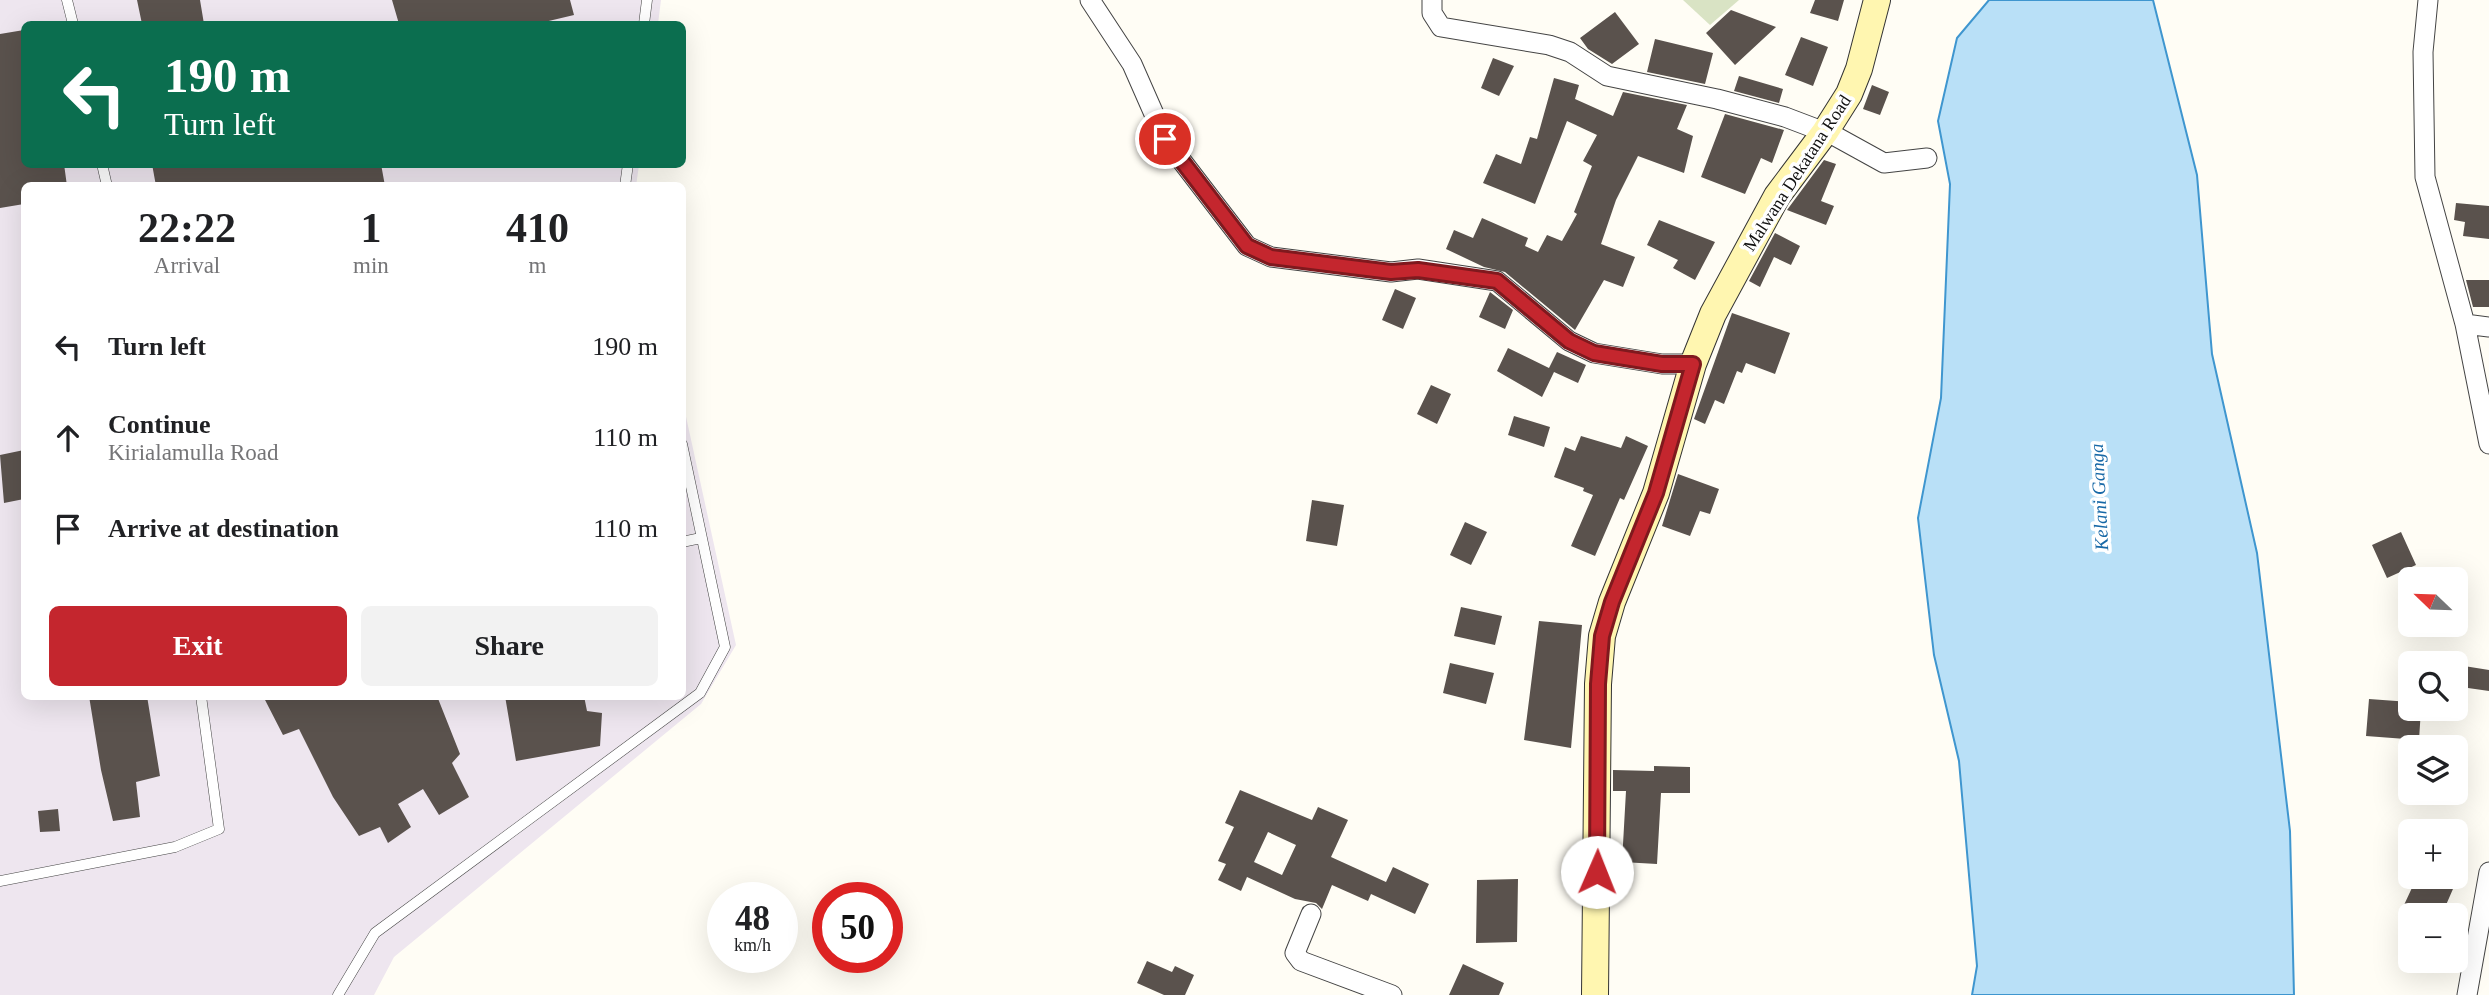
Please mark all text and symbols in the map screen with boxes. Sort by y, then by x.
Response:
text: 190 m [164,48,291,103]
icon: left [49,49,140,140]
street label: Malwana Dekatana Road [1739,91,1855,255]
text: Turn left [164,106,276,142]
pin [1135,109,1195,169]
icon: arrive [1146,120,1184,158]
text: 22:22 [138,205,236,251]
text: 1 [360,205,381,251]
text: 410 [506,205,569,251]
text: Arrival [154,253,220,278]
text: min [353,253,389,278]
text: m [528,253,546,278]
icon: left [49,328,87,366]
text: Turn left [108,332,206,361]
text: 190 m [592,332,658,361]
text: Continue [108,410,211,439]
icon: ahead [49,419,87,457]
text: 110 m [593,423,658,452]
text: Kirialamulla Road [108,440,279,465]
water label: Kelani Ganga [2086,443,2112,552]
icon: arrive [49,510,87,548]
text: Arrive at destination [108,514,339,543]
text: 110 m [593,514,658,543]
north arrow [2398,567,2468,637]
map controls [2398,567,2468,973]
button: Exit [49,606,347,686]
button: Share [361,606,658,686]
button: search [2398,651,2468,721]
button: layers [2398,735,2468,805]
button: + [2398,819,2468,889]
position arrow [1560,835,1634,909]
speed limit sign: 50 [812,882,903,973]
text: 48 [735,899,770,938]
button: − [2398,903,2468,973]
text: km/h [734,935,771,955]

